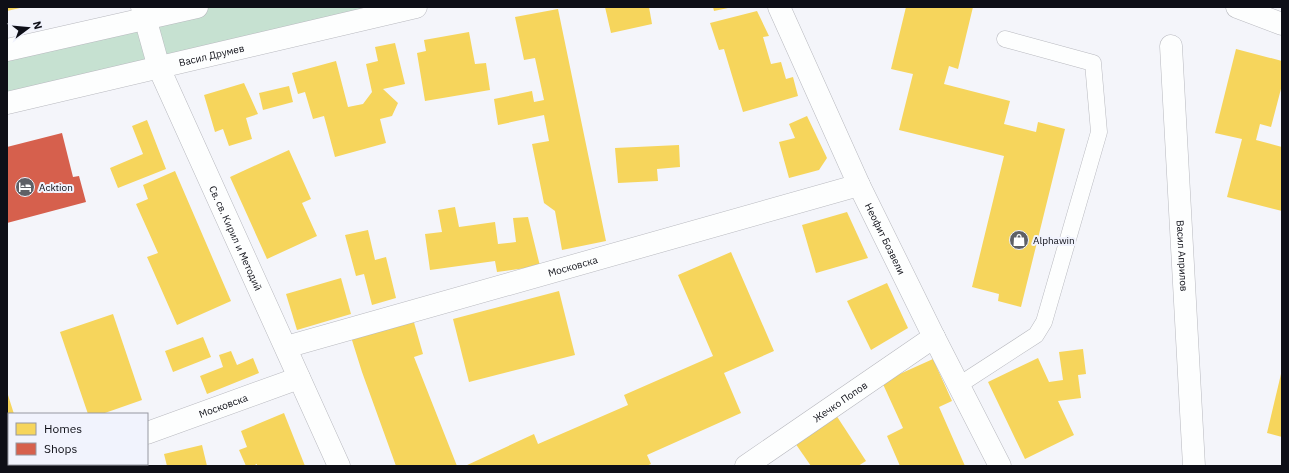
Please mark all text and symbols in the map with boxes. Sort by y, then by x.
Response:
north arrow [8,8,48,48]
text: N [30,19,45,31]
street label: Васил Друмев [177,41,245,69]
hotel icon: Acktion [14,176,36,198]
place label: Acktion [39,181,73,194]
street label: Св. св. Кирил и Методий [206,183,265,293]
street label: Неофит Бозвели [862,201,909,277]
street label: Васил Априлов [1174,220,1191,292]
shop icon: Alphawin [1008,229,1030,251]
place label: Alphawin [1033,234,1075,247]
street label: Московска [546,253,600,279]
street label: Жечко Попов [810,378,870,425]
street label: Московска [197,390,250,420]
legend [8,413,148,465]
text: Homes [44,421,82,436]
text: Shops [44,441,77,456]

